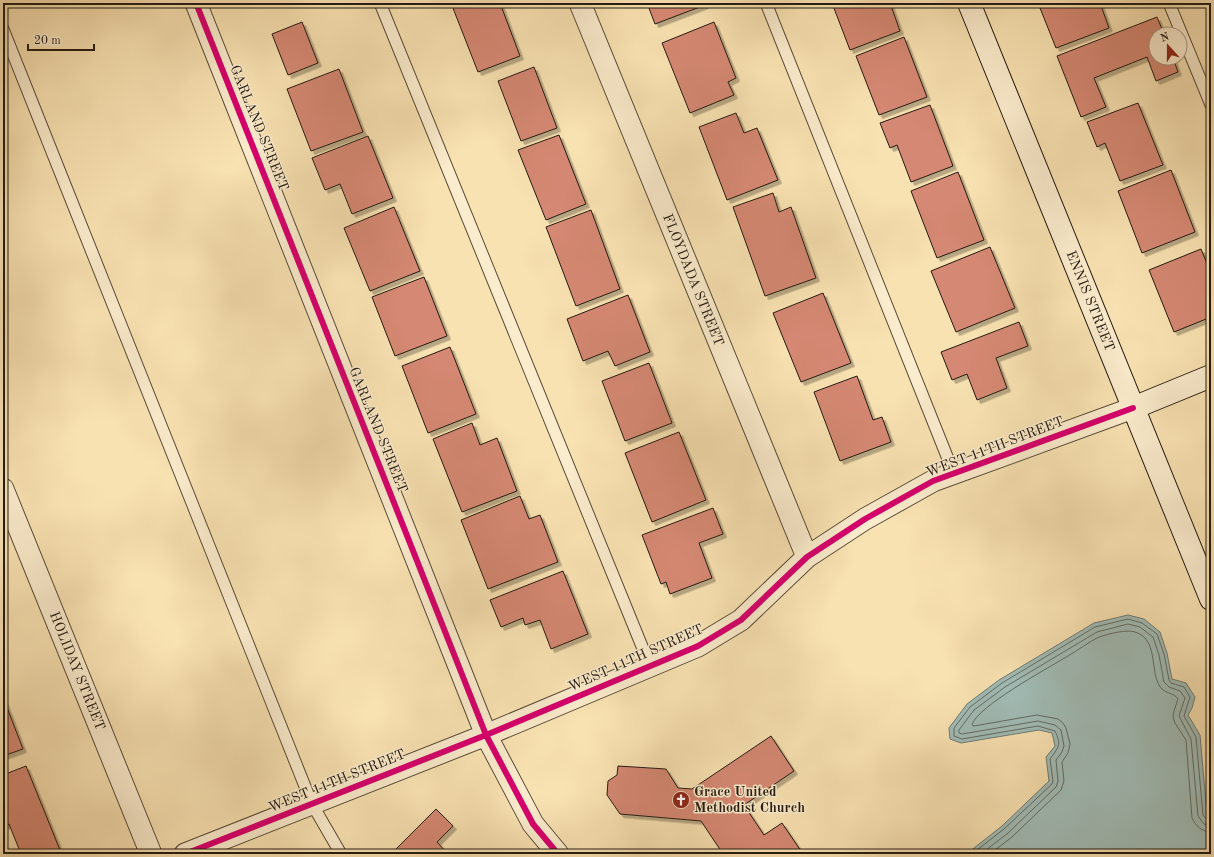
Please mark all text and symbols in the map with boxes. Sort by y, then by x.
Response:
scale bar [28,26,94,52]
north arrow [1148,26,1188,66]
text: N [1159,31,1171,45]
text: 20 m [34,35,61,47]
street label: GARLAND STREET [227,63,291,193]
street label: FLOYDADA STREET [660,212,726,348]
street label: ENNIS STREET [1063,249,1117,353]
street label: GARLAND STREET [346,365,410,495]
street label: WEST 11TH STREET [924,414,1066,480]
street label: HOLIDAY STREET [47,610,107,732]
street label: WEST 11TH STREET [566,622,706,694]
street label: WEST 11TH STREET [266,747,408,815]
place label: Grace United Methodist Church [694,785,805,815]
church icon: Grace United Methodist Church [671,790,691,810]

